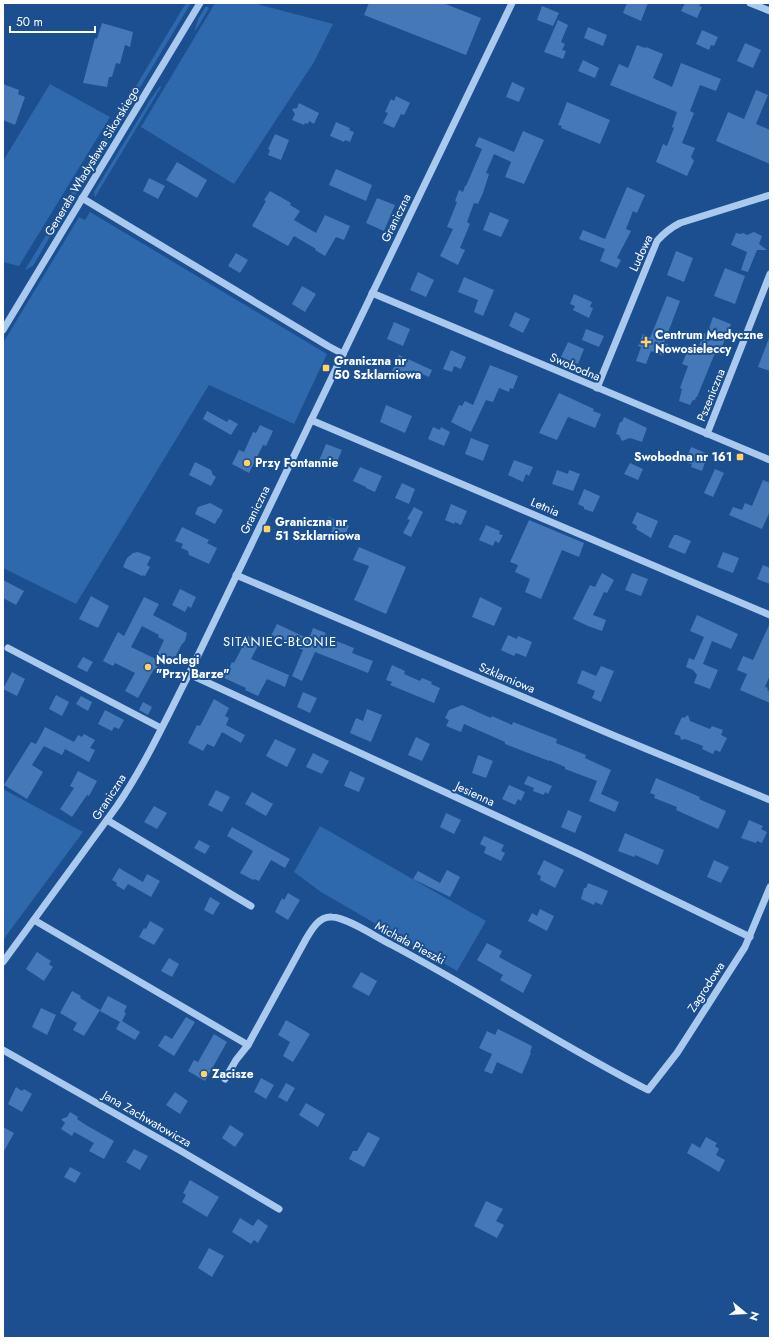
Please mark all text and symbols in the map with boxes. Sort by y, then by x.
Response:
scale bar [10,8,95,34]
text: 50 m [16,13,43,31]
street label: Generała Władysława Sikorskiego [40,82,144,239]
street label: Graniczna [377,191,416,245]
street label: Ludowa [625,231,657,274]
place label: Centrum Medyczne Nowosieleccy [655,326,763,358]
marker: Centrum Medyczne Nowosieleccy [640,336,652,348]
street label: Swobodna [547,348,603,386]
place label: Graniczna nr 50 Szklarniowa [334,352,421,384]
marker: Graniczna nr 50 Szklarniowa [321,363,331,373]
street label: Pszeniczna [692,366,730,424]
place label: Swobodna nr 161 [634,448,732,466]
marker: Swobodna nr 161 [735,452,745,462]
place label: Przy Fontannie [255,454,338,472]
marker: Przy Fontannie [242,458,252,468]
street label: Graniczna [236,483,275,537]
street label: Letnia [528,493,562,521]
place label: Graniczna nr 51 Szklarniowa [275,513,361,545]
marker: Graniczna nr 51 Szklarniowa [262,524,272,534]
district label: SITANIEC-BŁONIE [223,632,337,651]
place label: Noclegi "Przy Barze" [156,651,230,683]
street label: Szklarniowa [476,658,538,698]
marker: Noclegi "Przy Barze" [143,662,153,672]
street label: Graniczna [87,770,131,824]
street label: Jesienna [451,776,498,811]
street label: Michała Pieszki [372,917,448,969]
street label: Zagrodowa [683,958,729,1016]
place label: Zacisze [212,1065,254,1083]
marker: Zacisze [199,1069,209,1079]
street label: Jana Zachwatowicza [97,1085,195,1152]
north arrow [725,1293,765,1333]
text: N [746,1309,763,1323]

